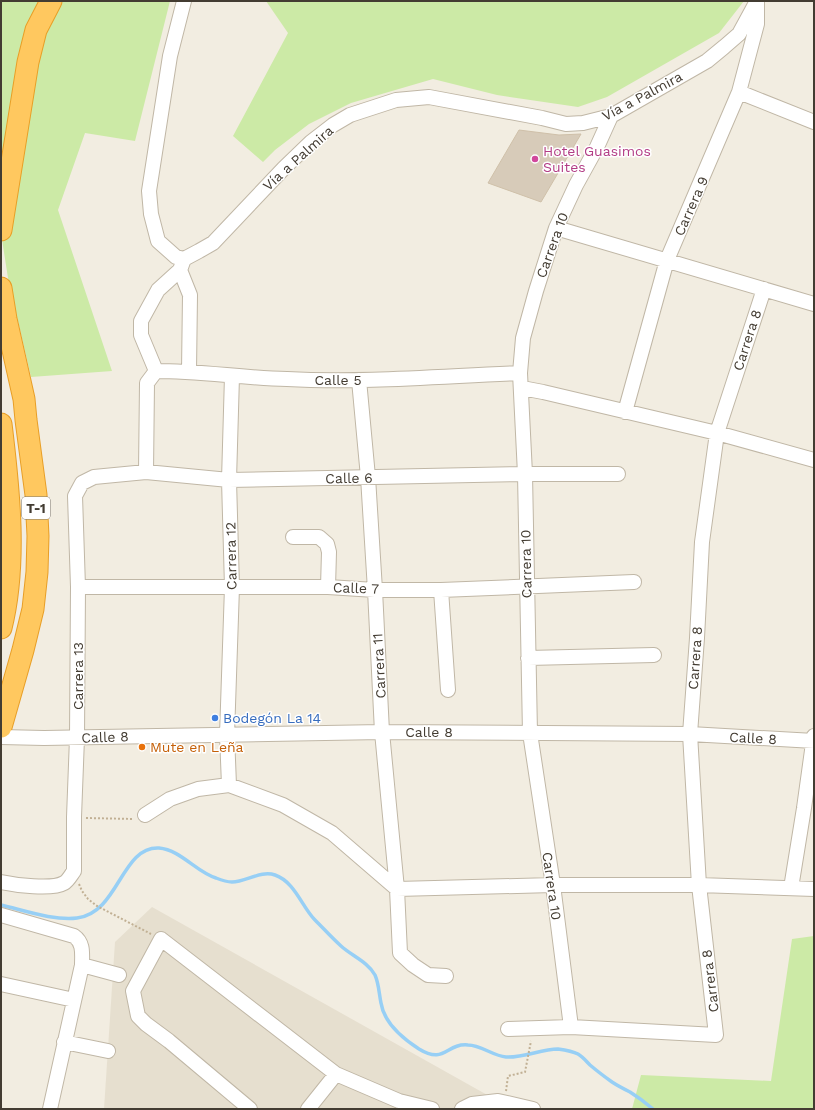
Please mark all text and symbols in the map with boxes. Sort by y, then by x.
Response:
street label: Vía a Palmira [599,68,685,124]
street label: Vía a Palmira [260,122,336,194]
place label: Hotel Guasimos Suites [543,143,651,175]
marker: Hotel Guasimos Suites [530,154,540,164]
street label: Carrera 9 [671,174,711,238]
street label: Carrera 10 [533,210,571,280]
street label: Carrera 8 [730,307,764,373]
street label: Calle 5 [314,372,362,388]
street label: Calle 6 [325,470,373,486]
road number: T-1 [22,497,50,519]
street label: Carrera 12 [222,522,240,590]
street label: Carrera 10 [517,530,535,598]
street label: Calle 7 [333,579,380,597]
street label: Carrera 8 [685,626,705,690]
street label: Carrera 11 [369,633,389,699]
street label: Carrera 13 [70,642,86,710]
place label: Bodegón La 14 [223,710,321,726]
marker: Bodegón La 14 [210,713,220,723]
street label: Calle 8 [405,724,453,740]
street label: Calle 8 [81,728,129,746]
street label: Calle 8 [729,729,777,747]
place label: Mute en Leña [150,739,244,755]
marker: Mute en Leña [137,742,147,752]
street label: Carrera 10 [539,851,565,921]
street label: Carrera 8 [698,949,722,1013]

